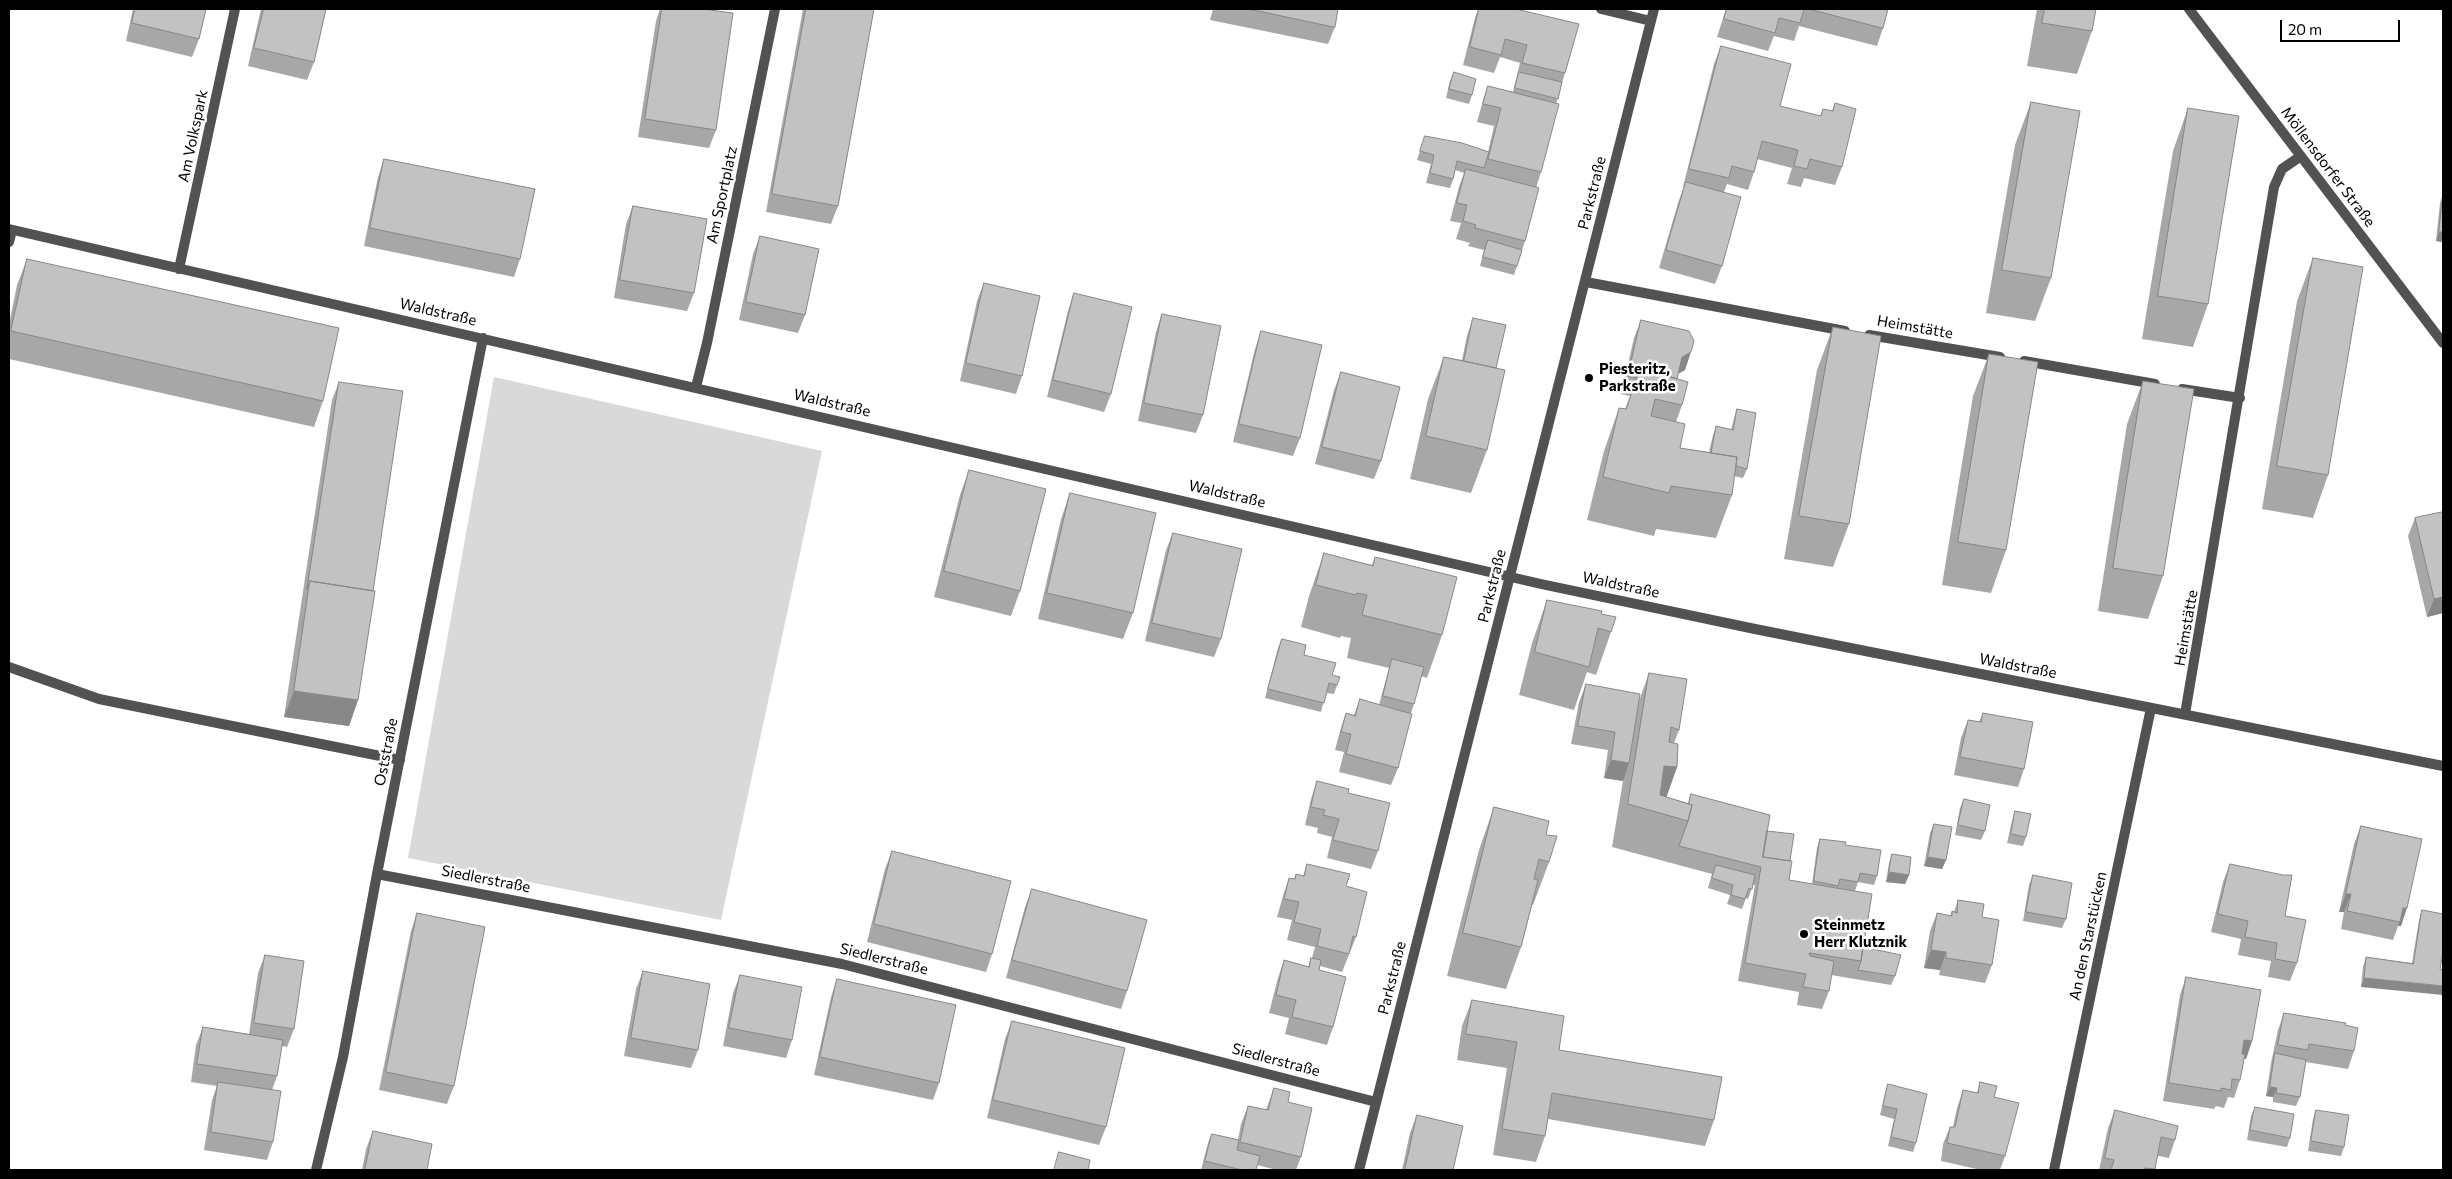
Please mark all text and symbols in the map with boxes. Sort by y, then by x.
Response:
scale bar [2282,10,2402,42]
text: 20 m [2288,20,2322,38]
street label: Am Volkspark [174,88,212,184]
street label: Möllensdorfer Straße [2277,103,2379,231]
street label: Am Sportplatz [703,145,741,245]
street label: Parkstraße [1574,154,1610,232]
street label: Waldstraße [398,294,478,330]
street label: Heimstätte [1876,311,1954,343]
place label: Piesteritz, Parkstraße [1599,360,1676,395]
marker: Piesteritz, Parkstraße [1583,372,1595,384]
street label: Waldstraße [792,385,872,421]
street label: Waldstraße [1187,476,1267,512]
street label: Parkstraße [1474,547,1510,625]
street label: Waldstraße [1581,568,1661,602]
street label: Heimstätte [2170,589,2202,667]
street label: Waldstraße [1978,650,2058,682]
street label: Oststraße [371,717,401,787]
street label: Siedlerstraße [440,862,532,896]
street label: An den Starstücken [2066,870,2110,1002]
place label: Steinmetz Herr Klutznik [1814,916,1907,951]
marker: Steinmetz Herr Klutznik [1798,928,1810,940]
street label: Siedlerstraße [838,939,930,979]
street label: Parkstraße [1374,939,1410,1017]
street label: Siedlerstraße [1230,1040,1322,1080]

